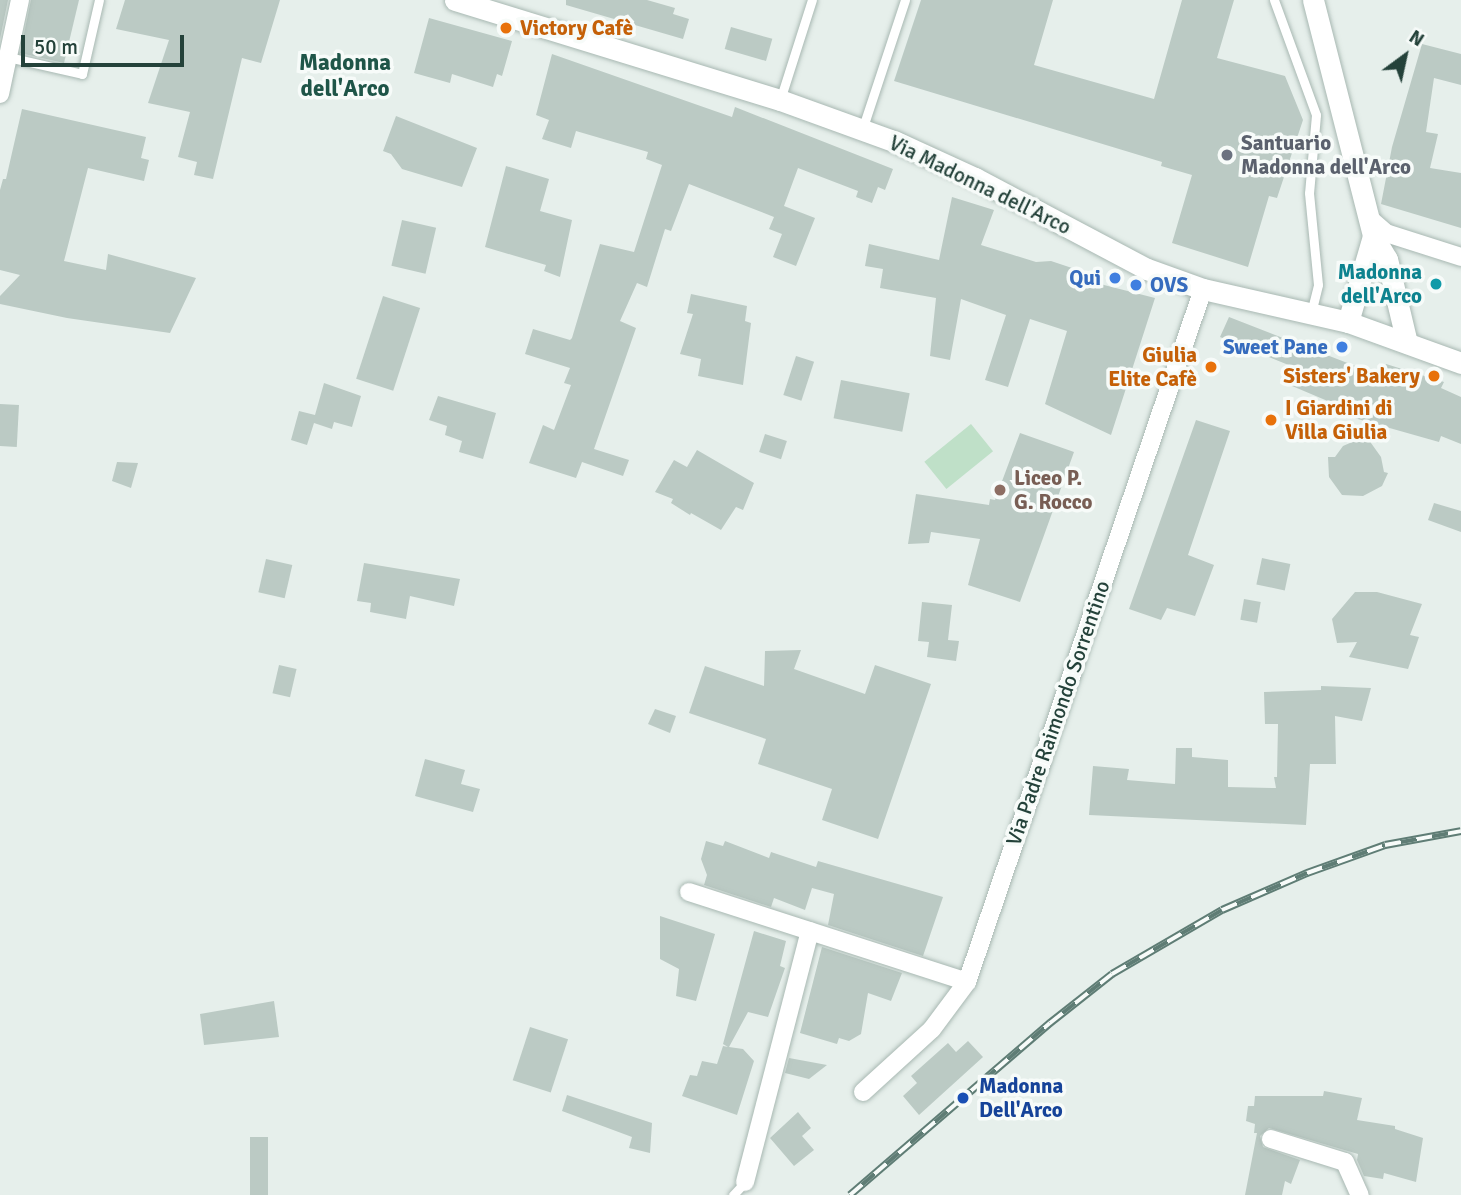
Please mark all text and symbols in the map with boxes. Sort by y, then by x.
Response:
place label: Victory Cafè [520,15,633,41]
marker: Victory Cafè [498,20,514,36]
scale bar [24,21,187,65]
north arrow [1370,21,1440,91]
text: N [1404,25,1429,52]
text: 50 m [34,34,78,60]
district label: Madonna dell'Arco [299,49,391,103]
street label: Via Madonna dell'Arco [885,130,1075,240]
place label: Santuario Madonna dell'Arco [1241,130,1411,180]
marker: Santuario Madonna dell'Arco [1219,147,1235,163]
place label: Madonna dell'Arco [1338,259,1422,309]
place label: Qui [1069,265,1101,291]
marker: Qui [1107,270,1123,286]
place label: OVS [1150,272,1188,298]
marker: Madonna dell'Arco [1428,276,1444,292]
marker: OVS [1128,277,1144,293]
place label: Sweet Pane [1223,334,1328,360]
marker: Sweet Pane [1334,339,1350,355]
place label: Giulia Elite Cafè [1108,342,1197,392]
marker: Giulia Elite Cafè [1203,359,1219,375]
place label: Sisters' Bakery [1283,363,1420,389]
marker: Sisters' Bakery [1426,368,1442,384]
place label: I Giardini di Villa Giulia [1285,395,1393,445]
marker: I Giardini di Villa Giulia [1263,412,1279,428]
place label: Liceo P. G. Rocco [1014,465,1093,515]
marker: Liceo P. G. Rocco [992,482,1008,498]
street label: Via Padre Raimondo Sorrentino [1001,577,1115,849]
place label: Madonna Dell'Arco [979,1073,1063,1123]
marker: Madonna Dell'Arco [953,1088,973,1108]

